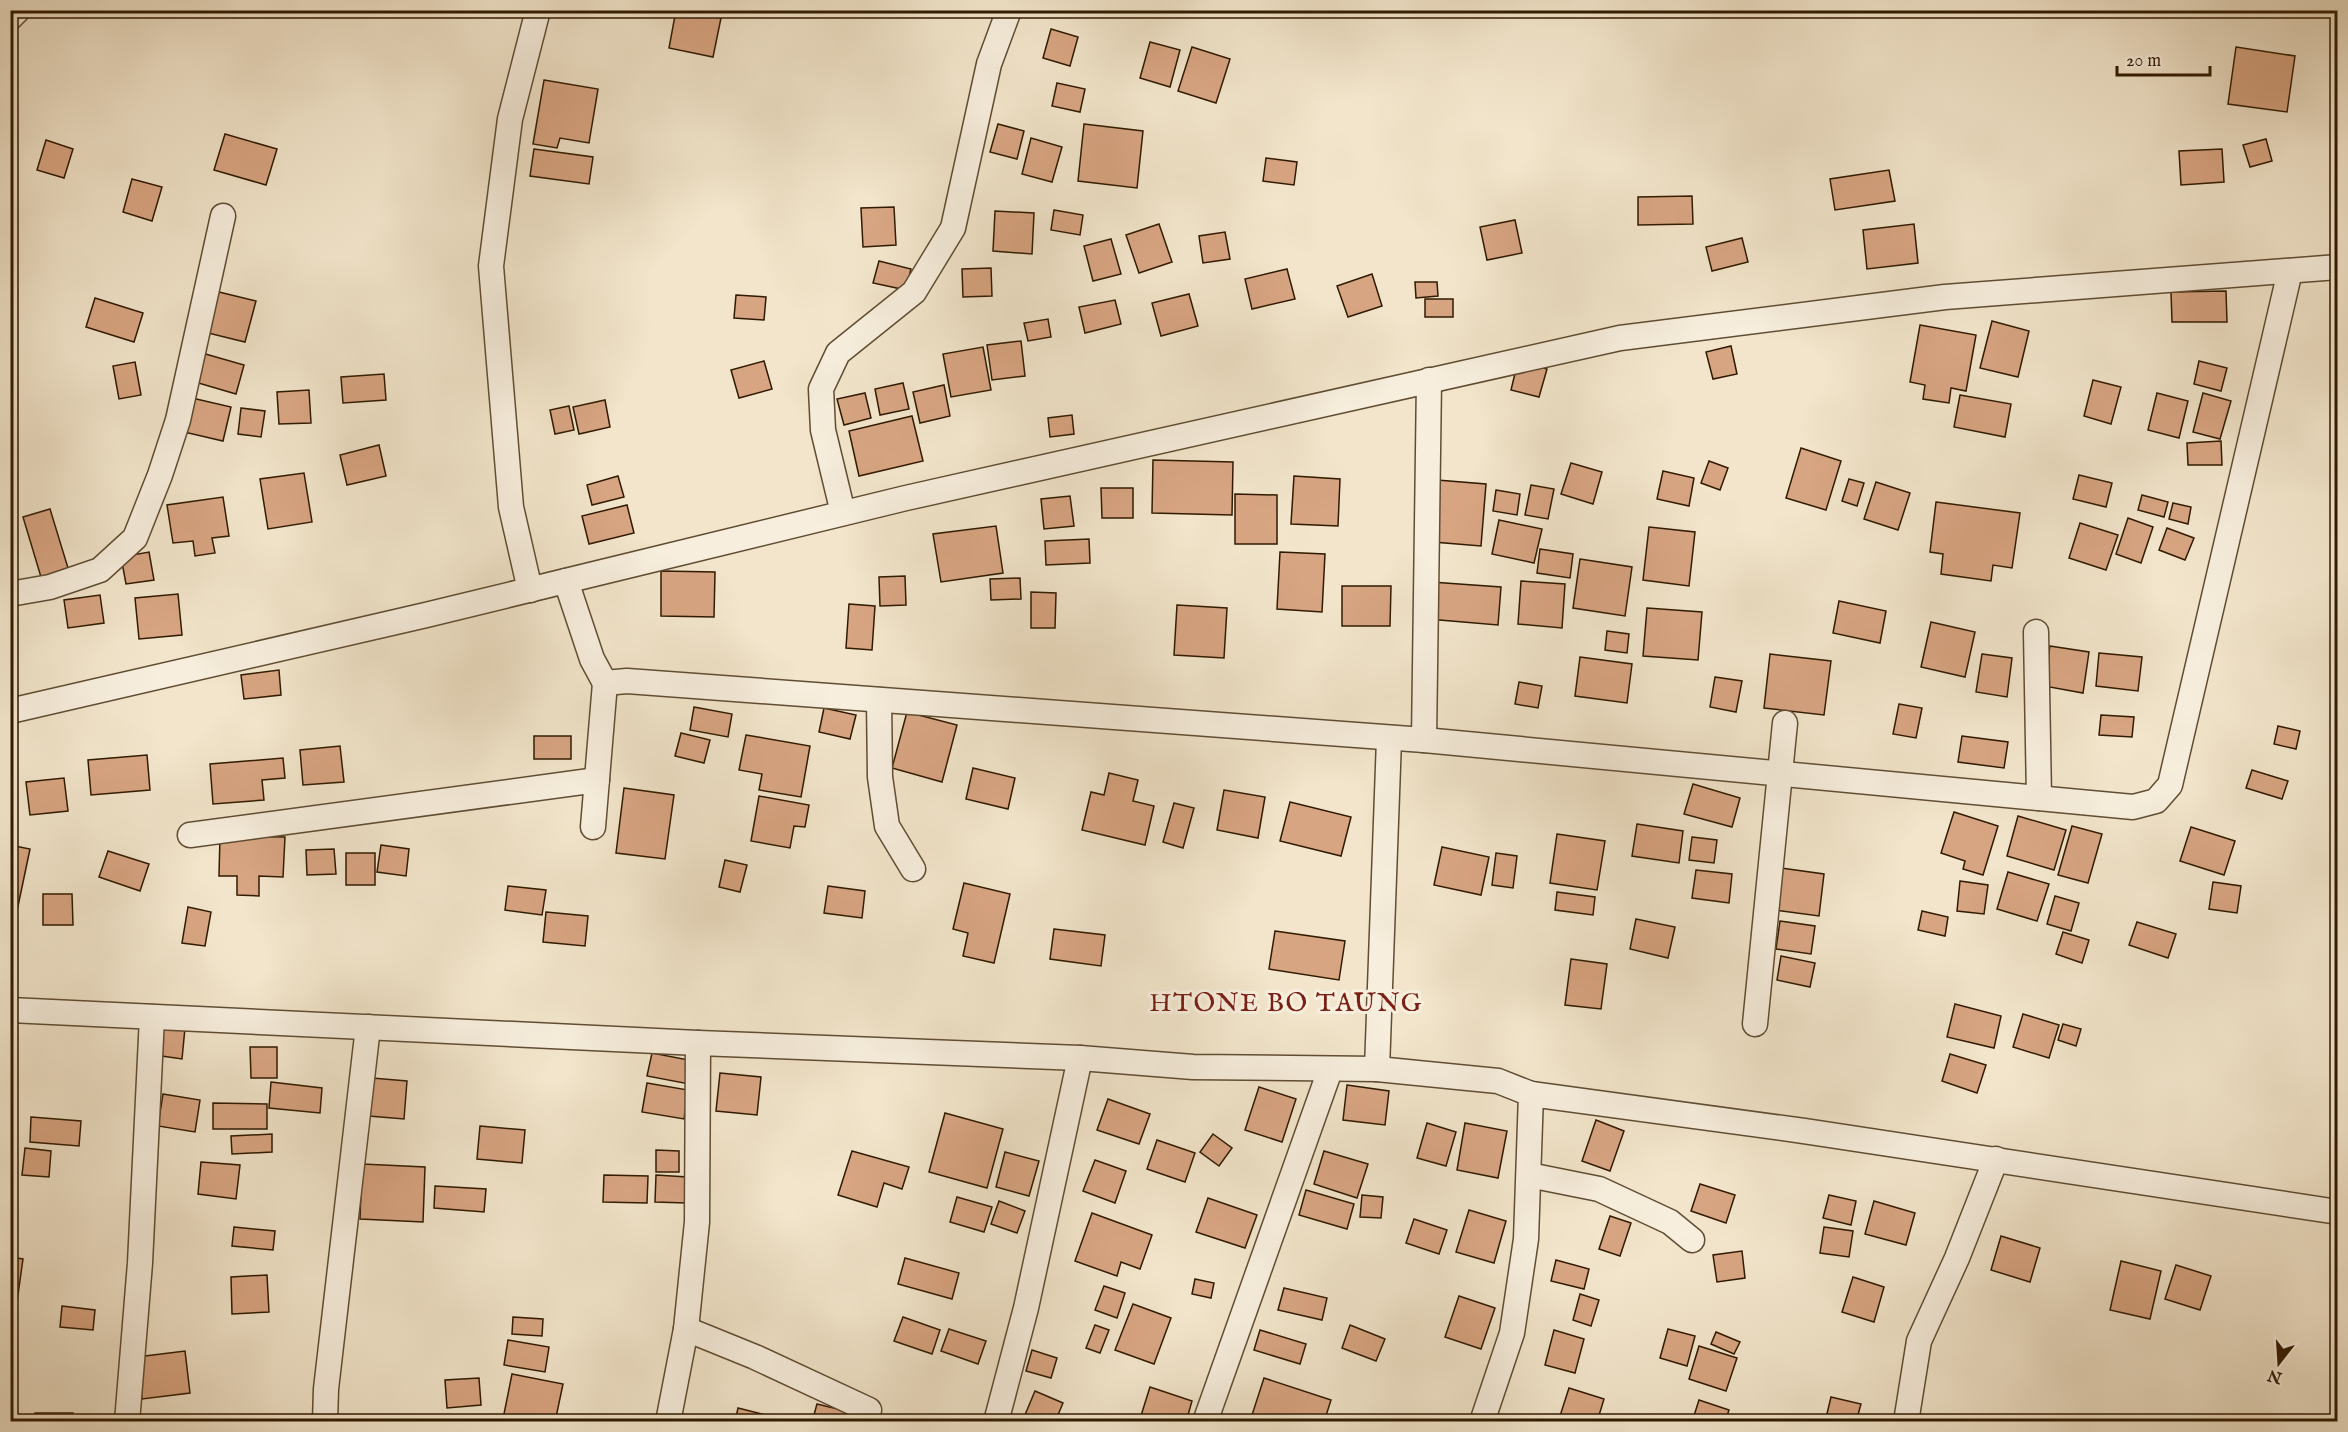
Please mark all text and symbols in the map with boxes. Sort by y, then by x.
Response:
scale bar [2117,39,2210,77]
text: 20 m [2126,50,2161,73]
district label: HTONE BO TAUNG [1149,987,1423,1020]
north arrow [2249,1333,2309,1393]
text: N [2266,1364,2286,1387]

